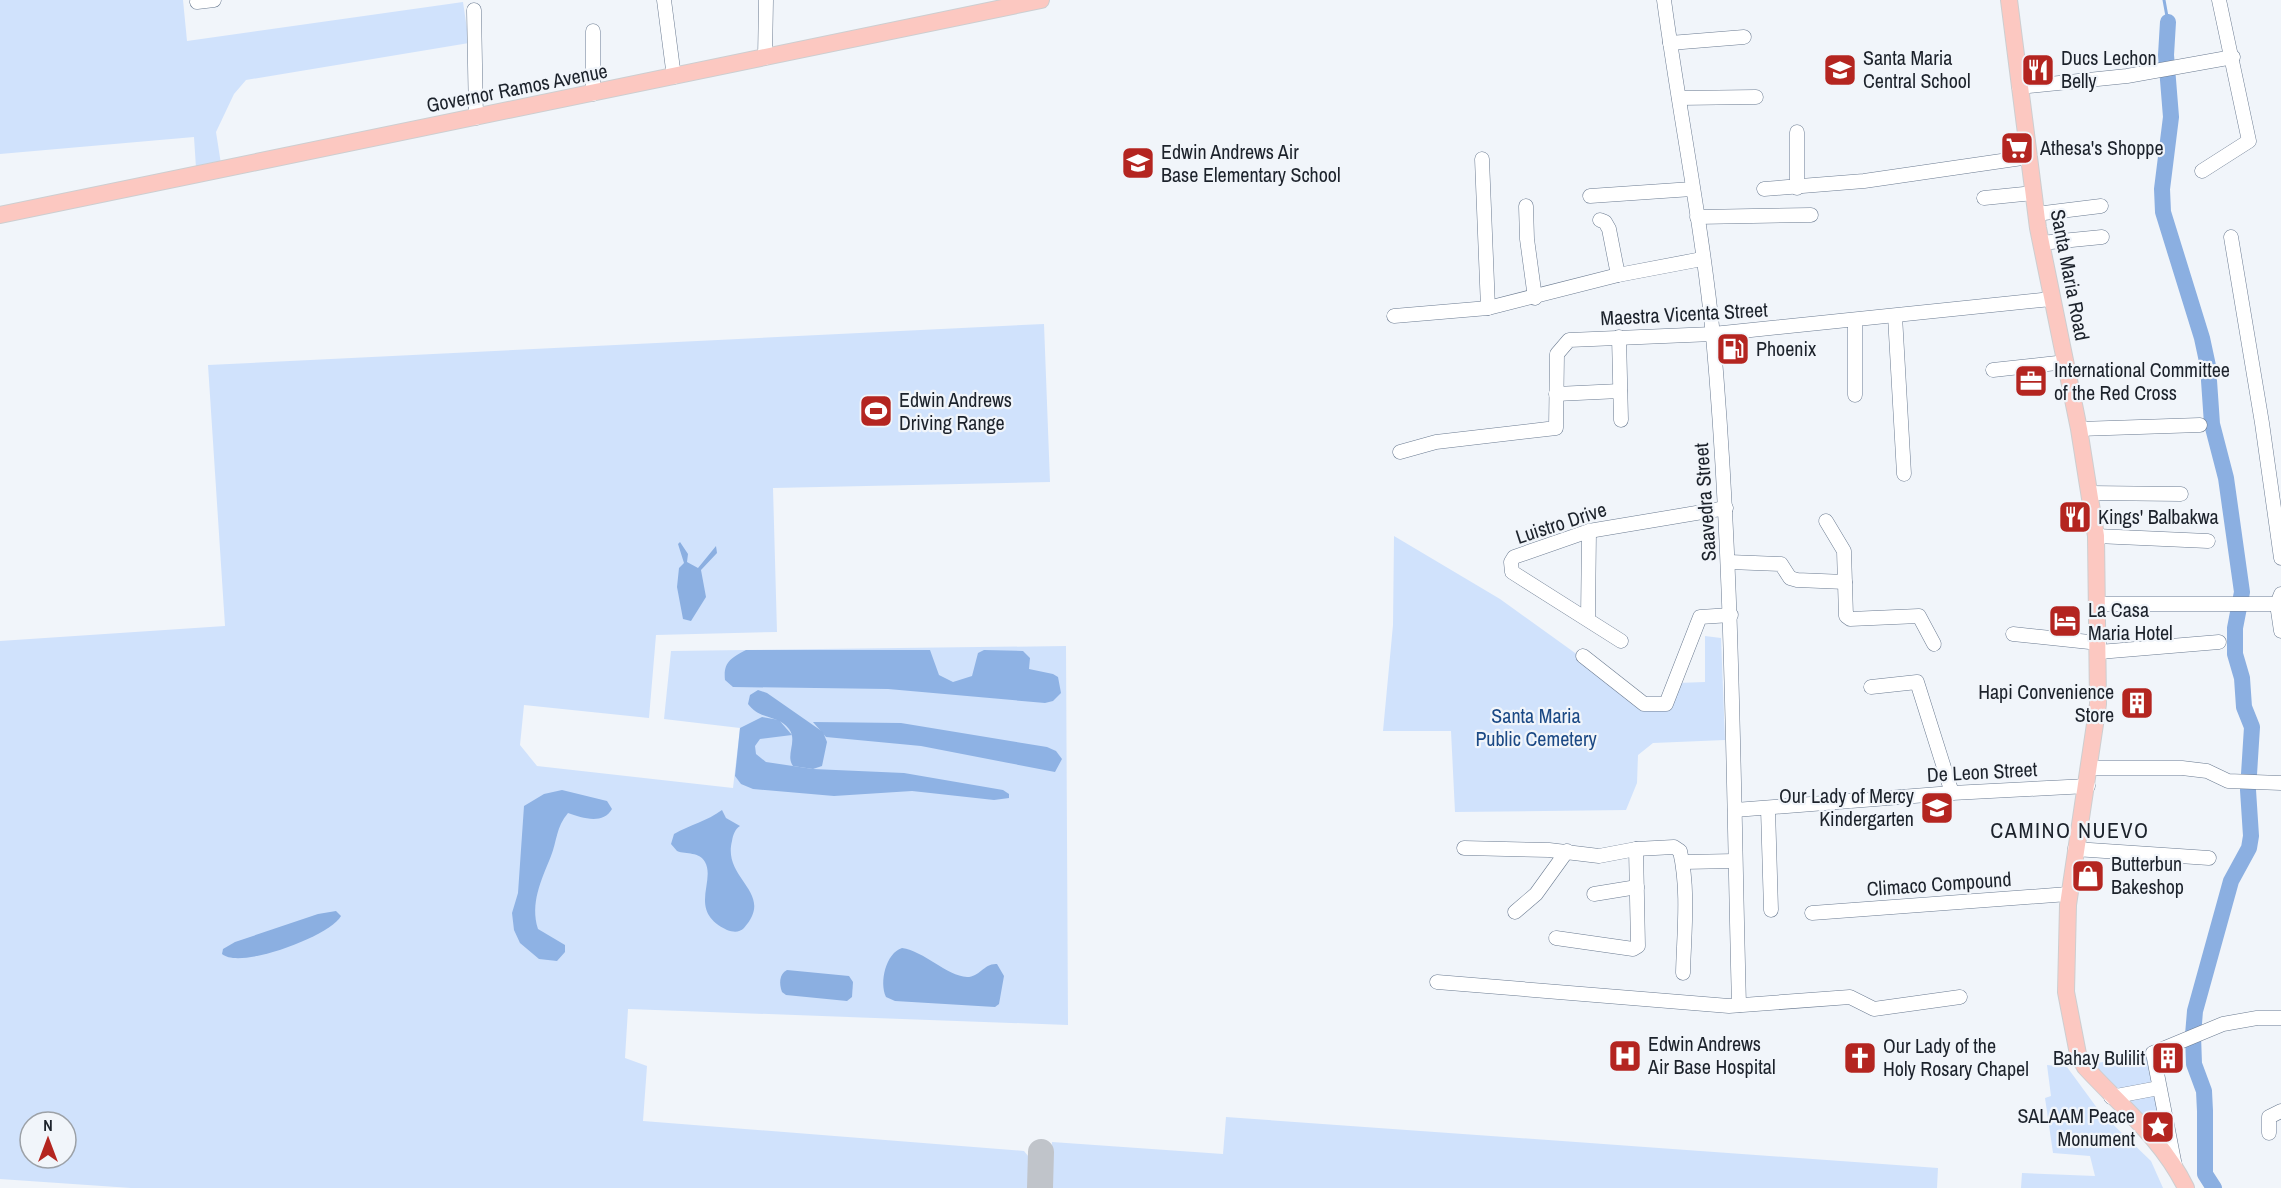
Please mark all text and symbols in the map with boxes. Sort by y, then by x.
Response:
place label: Santa Maria Central School [1863,44,1971,94]
place label: Ducs Lechon Belly [2061,44,2157,94]
school or university icon: Santa Maria Central School [1822,52,1858,88]
restaurant icon: Ducs Lechon Belly [2020,52,2056,88]
street label: Governor Ramos Avenue [424,57,610,118]
supermarket icon: Athesa's Shoppe [1999,130,2035,166]
place label: Athesa's Shoppe [2039,134,2164,161]
place label: Edwin Andrews Air Base Elementary School [1161,138,1341,188]
school or university icon: Edwin Andrews Air Base Elementary School [1120,145,1156,181]
street label: Santa Maria Road [2045,207,2096,343]
street label: Maestra Vicenta Street [1600,296,1769,331]
fuel station icon: Phoenix [1715,331,1751,367]
place label: Phoenix [1756,335,1817,362]
place label: International Committee of the Red Cross [2054,356,2230,406]
office icon: International Committee of the Red Cross [2013,363,2049,399]
place label: Edwin Andrews Driving Range [899,386,1012,436]
sports icon: Edwin Andrews Driving Range [858,393,894,429]
street label: Saavedra Street [1687,442,1722,562]
street label: Luistro Drive [1512,495,1610,550]
restaurant icon: Kings' Balbakwa [2057,499,2093,535]
place label: Kings' Balbakwa [2098,503,2219,530]
place label: La Casa Maria Hotel [2088,596,2173,646]
hotel icon: La Casa Maria Hotel [2047,603,2083,639]
place label: Hapi Convenience Store [1978,678,2114,728]
building icon: Hapi Convenience Store [2119,685,2155,721]
park label: Santa Maria Public Cemetery [1475,702,1597,752]
street label: De Leon Street [1926,755,2038,788]
place label: Our Lady of Mercy Kindergarten [1779,782,1915,832]
school or university icon: Our Lady of Mercy Kindergarten [1919,790,1955,826]
district label: CAMINO NUEVO [1990,815,2150,845]
place label: Butterbun Bakeshop [2111,850,2184,900]
shop icon: Butterbun Bakeshop [2070,858,2106,894]
street label: Climaco Compound [1866,865,2012,902]
place label: Edwin Andrews Air Base Hospital [1647,1030,1776,1080]
place label: Our Lady of the Holy Rosary Chapel [1883,1032,2029,1082]
hospital icon: Edwin Andrews Air Base Hospital [1607,1038,1643,1074]
church icon: Our Lady of the Holy Rosary Chapel [1842,1040,1878,1076]
building icon: Bahay Bulilit [2150,1040,2186,1076]
place label: Bahay Bulilit [2053,1044,2145,1071]
place label: SALAAM Peace Monument [2017,1102,2135,1152]
place icon: SALAAM Peace Monument [2140,1109,2176,1145]
north arrow [18,1110,78,1170]
text: N [43,1114,53,1136]

